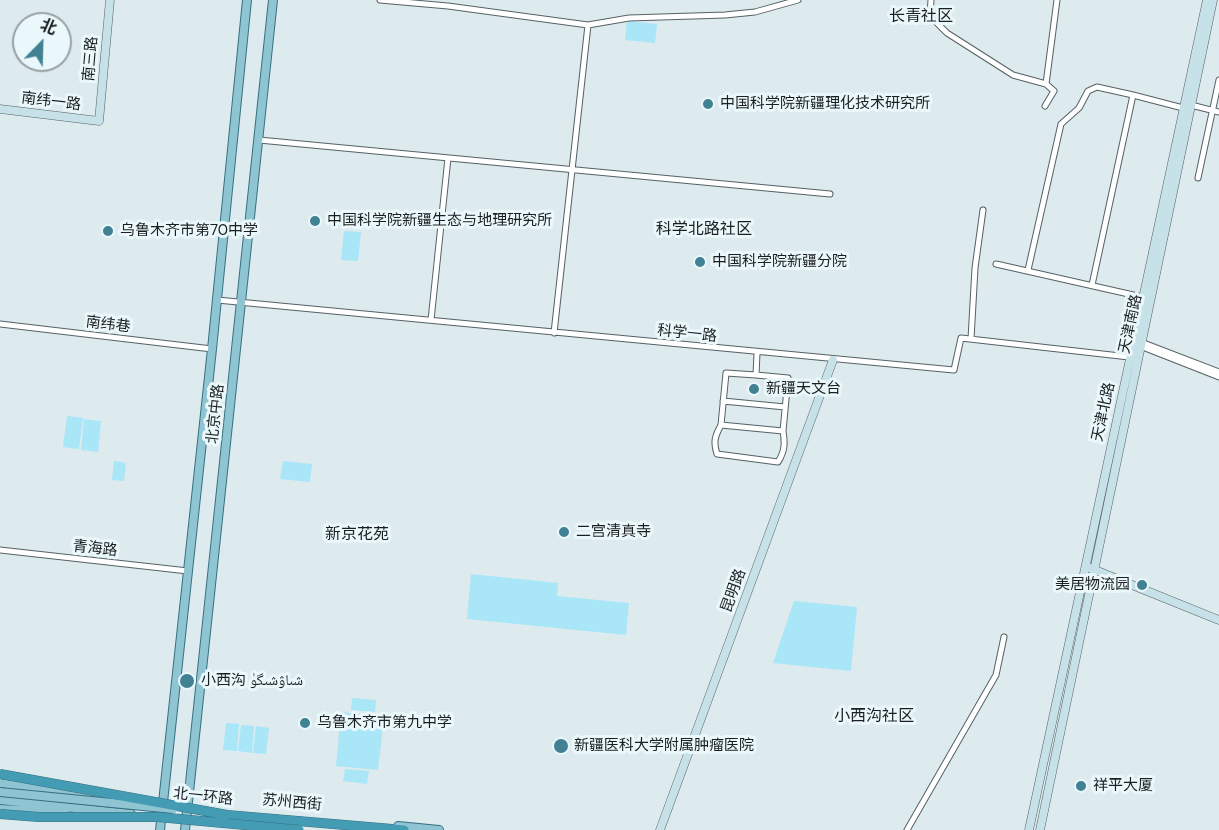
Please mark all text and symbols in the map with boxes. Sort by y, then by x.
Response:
district label: 长青社区 [889,7,953,27]
north arrow [12,12,72,72]
text: 北 [37,14,60,40]
street label: 南三路 [80,36,102,82]
street label: 南纬一路 [20,89,82,115]
place label: 中国科学院新疆理化技术研究所 [720,95,930,113]
marker: 中国科学院新疆理化技术研究所 [701,97,715,111]
place label: 中国科学院新疆生态与地理研究所 [327,212,552,230]
marker: 中国科学院新疆生态与地理研究所 [308,214,322,228]
district label: 科学北路社区 [656,220,752,240]
place label: 乌鲁木齐市第70中学 [120,222,258,240]
marker: 乌鲁木齐市第70中学 [101,224,115,238]
place label: 中国科学院新疆分院 [712,253,847,271]
marker: 中国科学院新疆分院 [693,255,707,269]
street label: 天津南路 [1116,293,1146,355]
street label: 南纬巷 [85,313,131,337]
street label: 科学一路 [656,322,718,346]
place label: 新疆天文台 [766,380,841,398]
street label: 天津北路 [1089,381,1119,443]
marker: 新疆天文台 [747,382,761,396]
street label: 北京中路 [204,383,228,445]
place label: 二宫清真寺 [576,523,651,541]
district label: 新京花苑 [325,525,389,545]
marker: 二宫清真寺 [557,525,571,539]
street label: 青海路 [72,538,118,560]
street label: 昆明路 [718,567,750,615]
place label: 美居物流园 [1055,576,1130,594]
marker: 美居物流园 [1135,578,1149,592]
marker: 小西沟 شىاۋشىگۈ [178,672,196,690]
place label: 小西沟 شىاۋشىگۈ [201,672,303,690]
district label: 小西沟社区 [834,707,914,727]
place label: 乌鲁木齐市第九中学 [317,714,452,732]
marker: 乌鲁木齐市第九中学 [298,716,312,730]
marker: 新疆医科大学附属肿瘤医院 [552,737,570,755]
place label: 新疆医科大学附属肿瘤医院 [574,737,754,755]
place label: 祥平大厦 [1093,777,1153,795]
marker: 祥平大厦 [1074,779,1088,793]
street label: 北一环路 [172,785,234,809]
street label: 苏州西街 [261,791,323,815]

